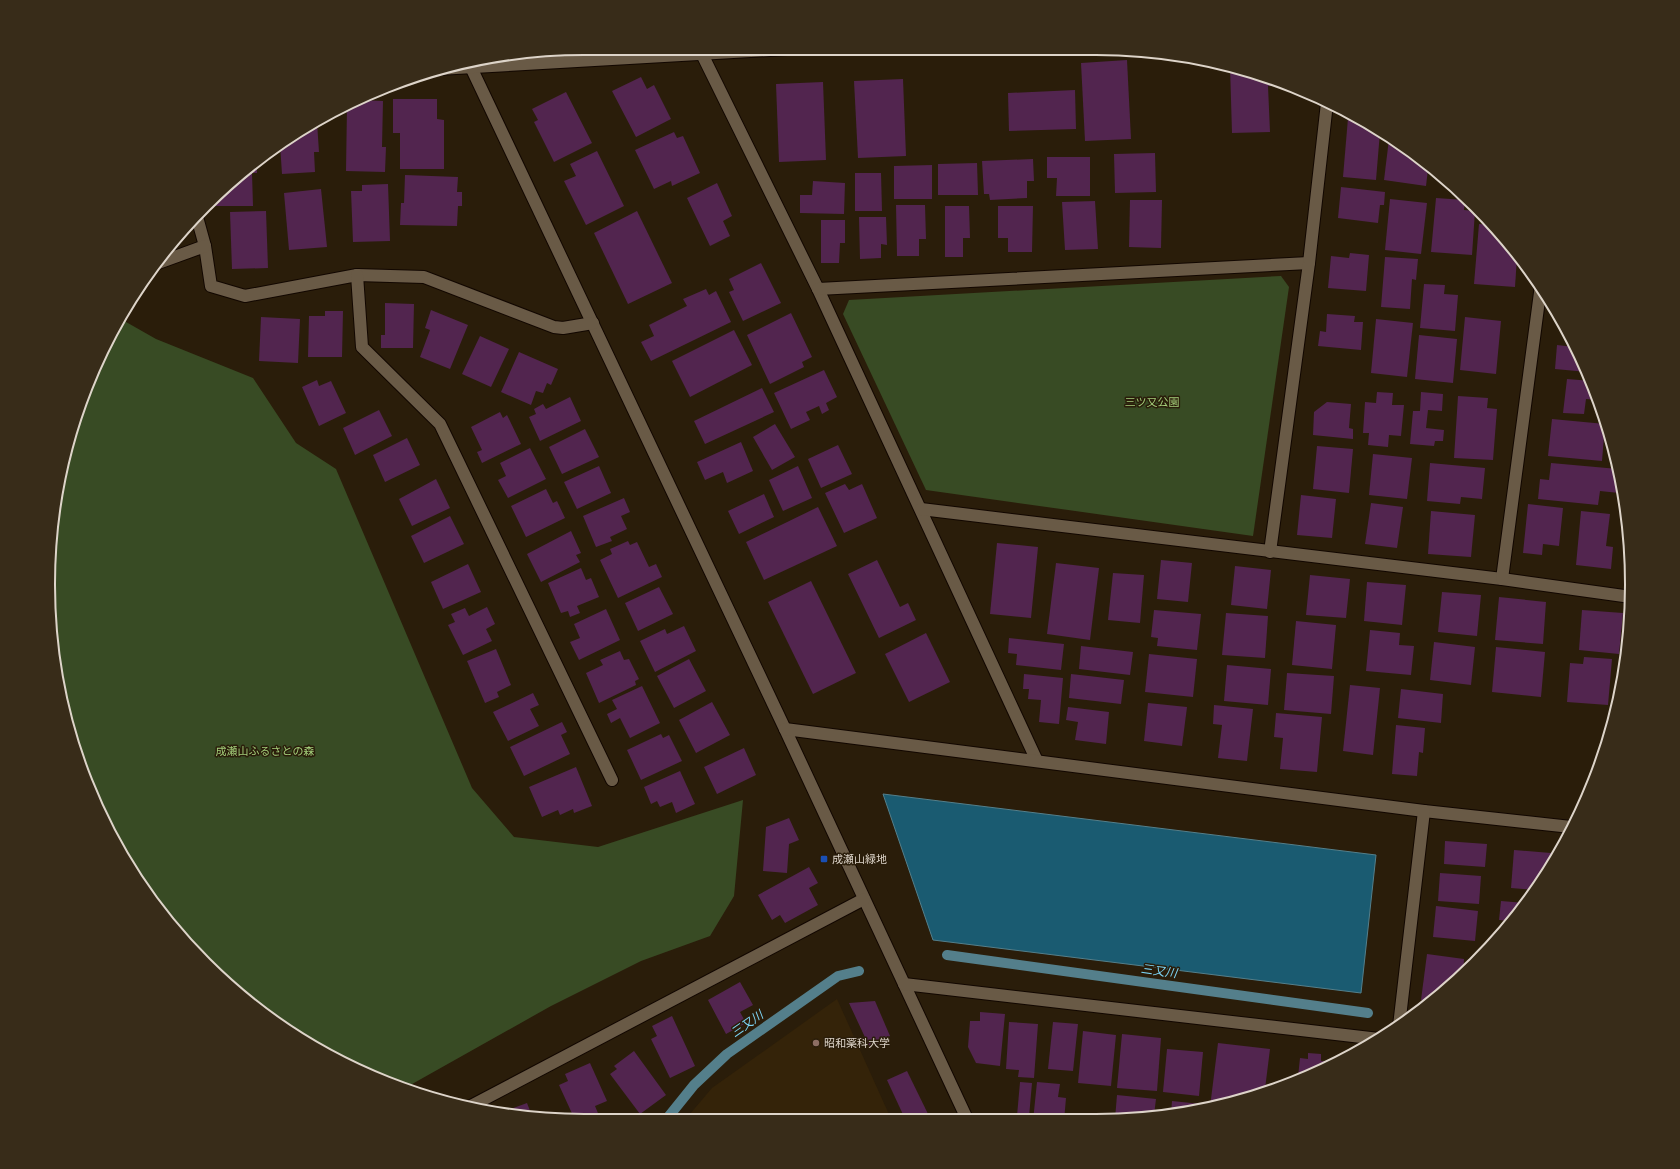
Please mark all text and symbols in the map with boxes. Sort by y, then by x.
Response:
park label: 三ツ又公園 [1125,395,1180,409]
park label: 成瀬山ふるさとの森 [216,744,314,758]
place label: 成瀬山緑地 [832,852,887,866]
marker: 成瀬山緑地 [819,854,829,864]
water label: 三又川 [1140,961,1180,981]
water label: 三又川 [728,1006,767,1040]
place label: 昭和薬科大学 [824,1036,890,1050]
marker: 昭和薬科大学 [811,1038,821,1048]

